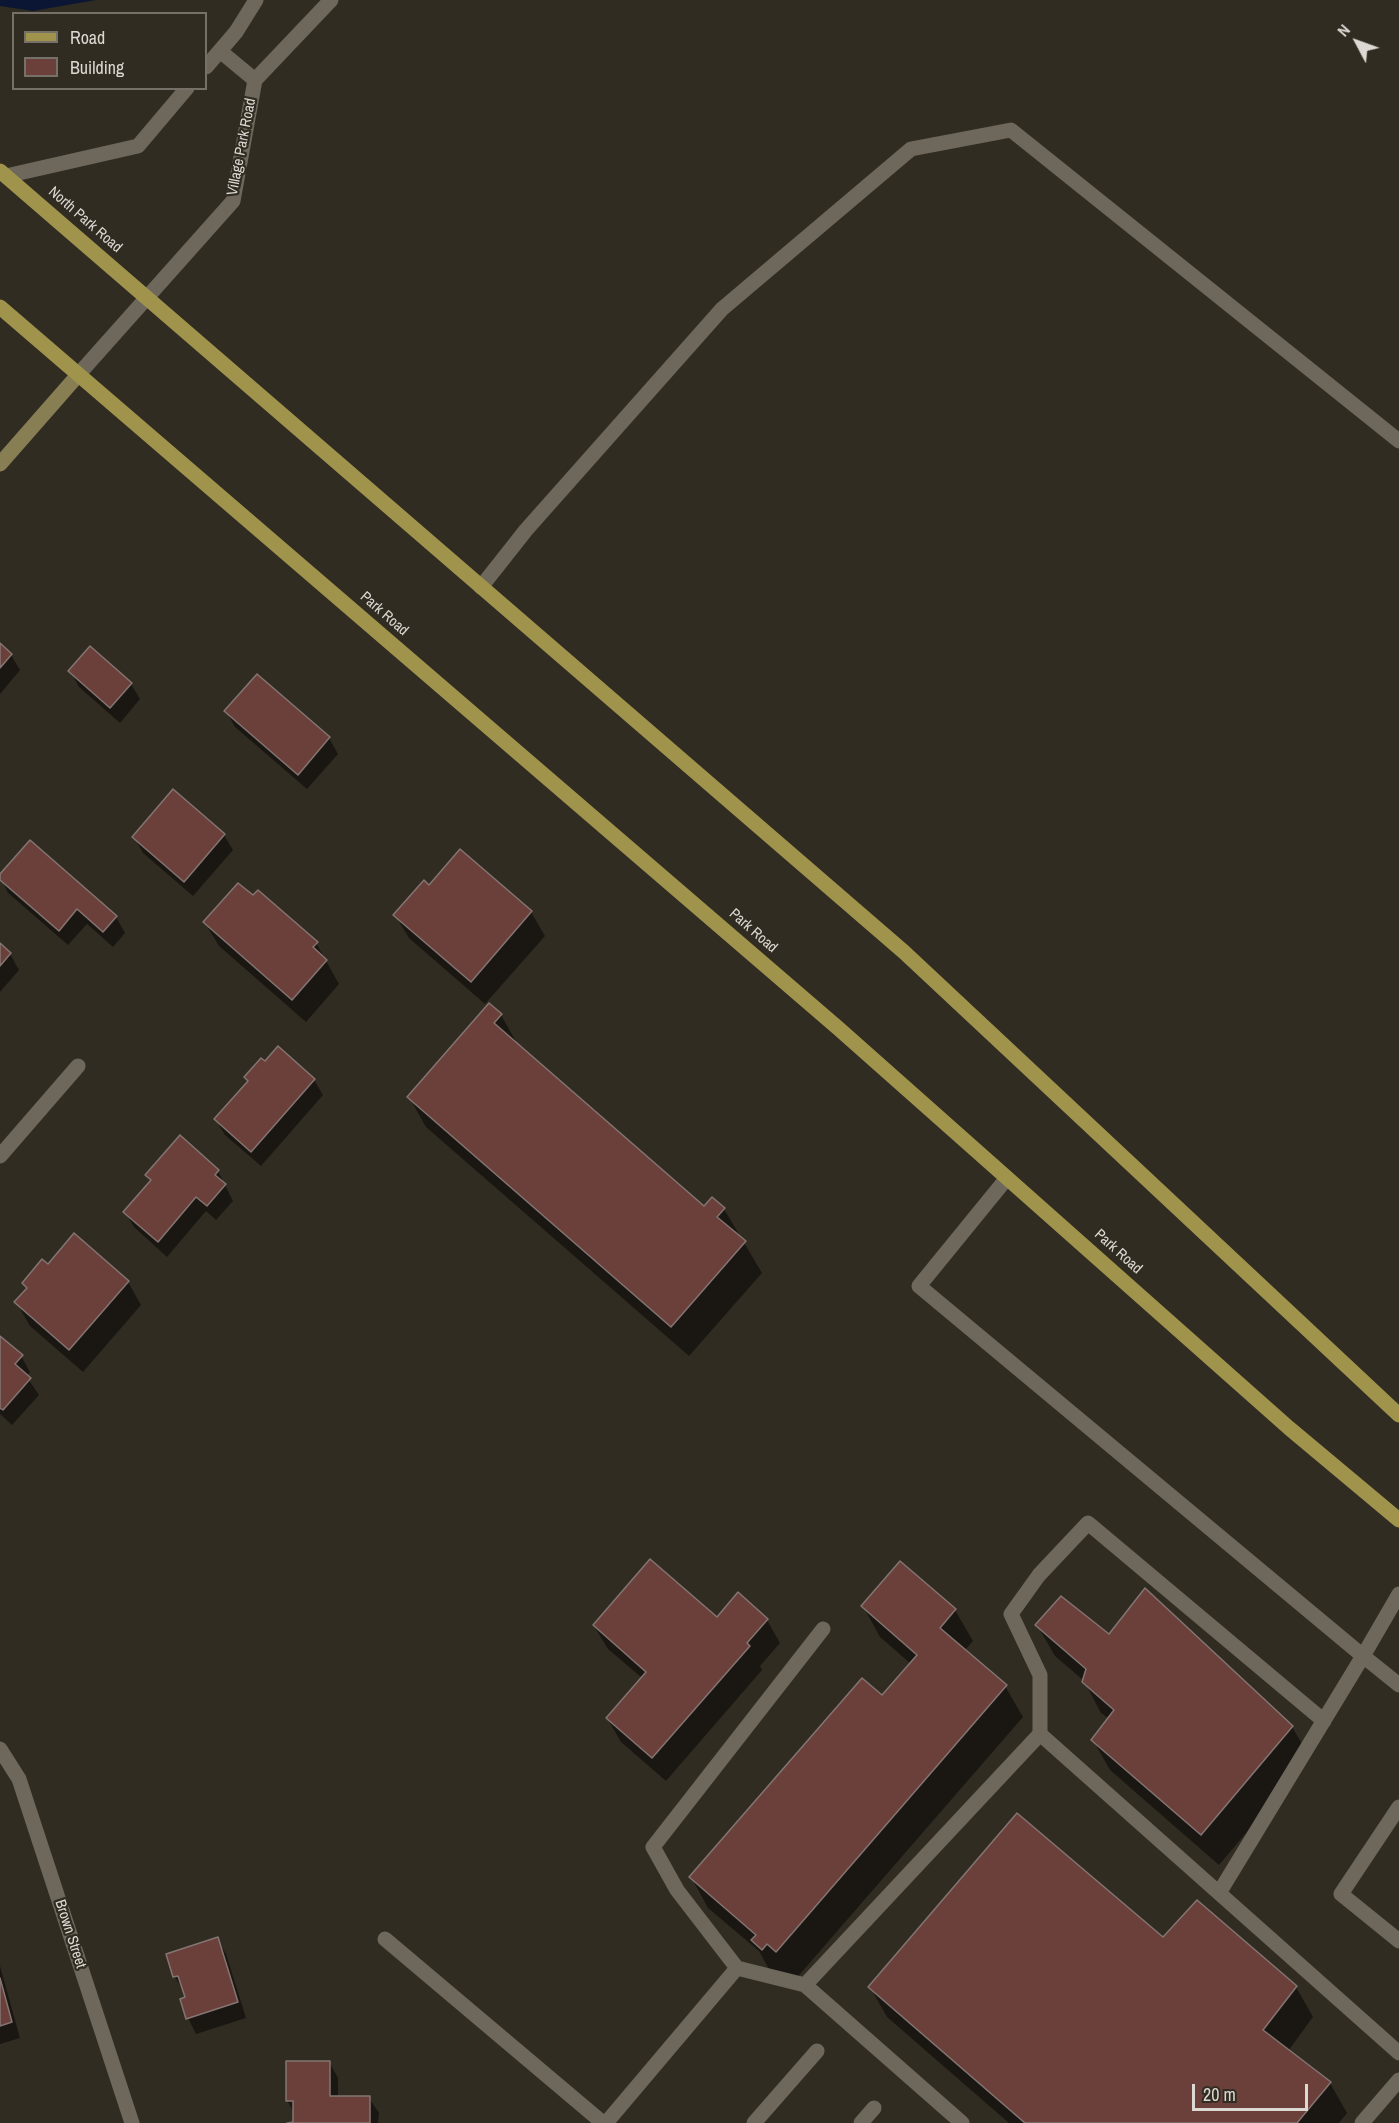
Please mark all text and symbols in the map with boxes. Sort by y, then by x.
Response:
legend [12,12,207,90]
north arrow [1327,12,1387,72]
text: N [1332,19,1355,41]
text: Road [70,25,105,50]
text: Building [70,55,124,80]
street label: Village Park Road [224,97,260,197]
street label: North Park Road [45,183,125,257]
street label: Park Road [356,588,412,640]
street label: Park Road [725,905,781,957]
street label: Park Road [1090,1226,1146,1278]
street label: Brown Street [50,1897,90,1971]
scale bar [1195,2072,1310,2110]
text: 20 m [1203,2082,1236,2107]

